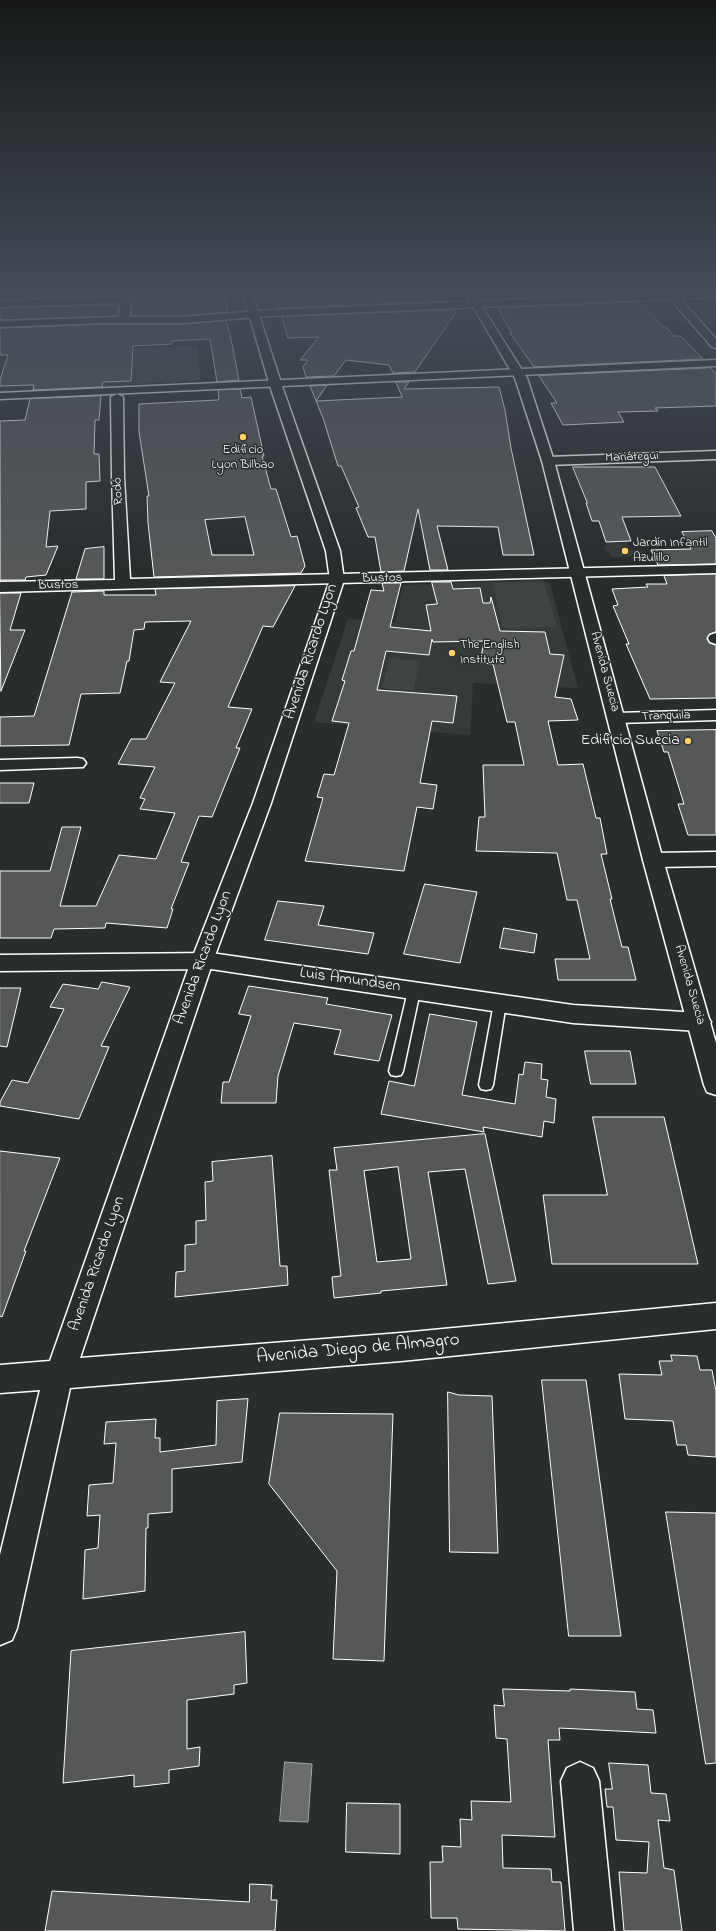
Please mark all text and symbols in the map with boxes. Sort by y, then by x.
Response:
marker: Edificio Lyon Bilbao [238,432,248,442]
place label: Edificio Lyon Bilbao [212,443,274,474]
street label: Mariátegui [605,449,659,467]
street label: Rodó [110,477,128,505]
place label: Jardín Infantil Azulillo [633,536,708,567]
marker: Jardín Infantil Azulillo [620,546,630,556]
street label: Bustos [361,570,403,588]
street label: Bustos [38,578,78,594]
street label: Avenida Ricardo Lyon [281,582,343,722]
street label: Avenida Suecia [586,630,622,714]
place label: The English Institute [460,638,520,669]
marker: The English Institute [447,648,457,658]
street label: Tranquila [641,708,691,726]
place label: Edificio Suecia [581,731,680,751]
marker: Edificio Suecia [683,736,693,746]
street label: Avenida Ricardo Lyon [171,888,237,1028]
street label: Avenida Suecia [670,943,708,1027]
street label: Luis Amundsen [298,964,402,998]
street label: Avenida Ricardo Lyon [66,1194,130,1334]
street label: Avenida Diego de Almagro [255,1330,461,1370]

